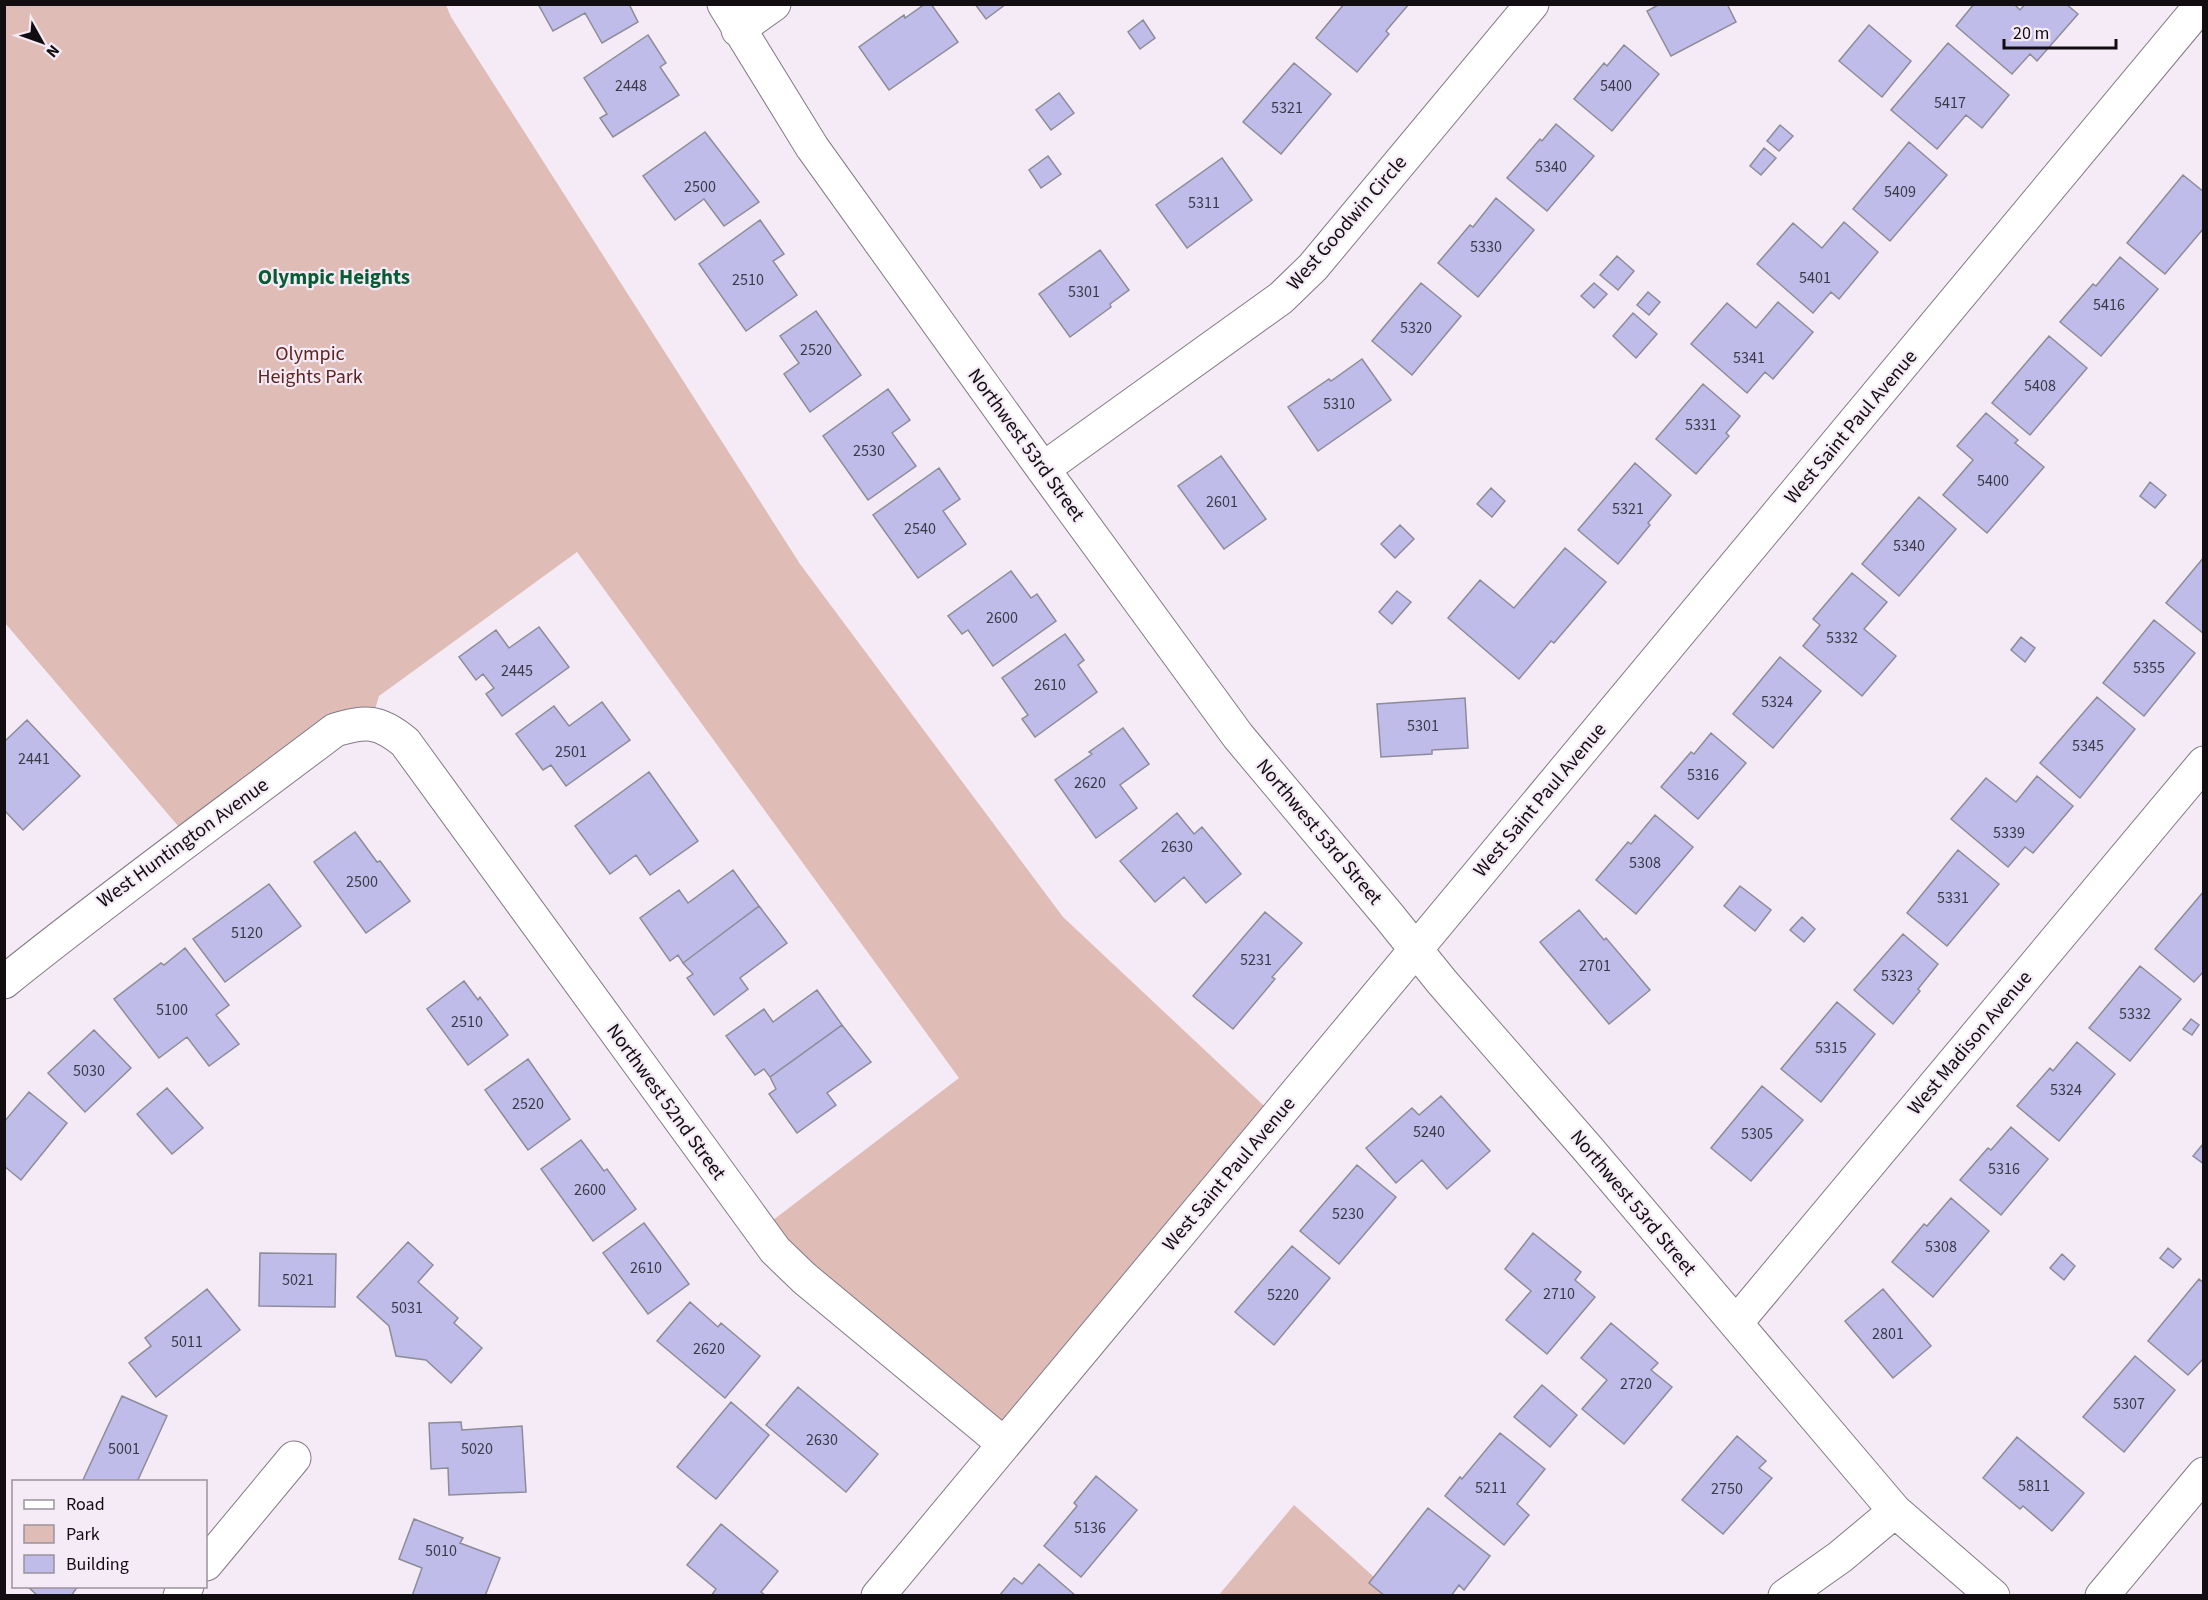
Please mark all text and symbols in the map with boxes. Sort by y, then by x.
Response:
north arrow [12,12,72,72]
scale bar [2004,12,2116,50]
text: 20 m [2013,21,2049,46]
text: N [41,40,65,62]
house number: 2448 [615,75,647,97]
house number: 5400 [1600,75,1632,97]
house number: 5417 [1934,92,1966,114]
house number: 5321 [1271,97,1303,119]
street label: West Goodwin Circle [1280,149,1414,297]
house number: 5340 [1535,156,1567,178]
house number: 2500 [684,176,716,198]
house number: 5409 [1884,181,1916,203]
house number: 5311 [1188,192,1220,214]
house number: 5330 [1470,236,1502,258]
district label: Olympic Heights [258,262,410,292]
house number: 5401 [1799,267,1831,289]
house number: 2510 [732,269,764,291]
house number: 5301 [1068,281,1100,303]
house number: 5416 [2093,294,2125,316]
house number: 5320 [1400,317,1432,339]
house number: 2520 [800,339,832,361]
park label: Olympic Heights Park [257,340,363,391]
street label: West Saint Paul Avenue [1778,344,1924,510]
house number: 5341 [1733,347,1765,369]
street label: Northwest 53rd Street [961,363,1091,528]
house number: 5408 [2024,375,2056,397]
house number: 5310 [1323,393,1355,415]
house number: 5331 [1685,414,1717,436]
house number: 2530 [853,440,885,462]
house number: 5400 [1977,470,2009,492]
house number: 2601 [1206,491,1238,513]
house number: 5321 [1612,498,1644,520]
house number: 2540 [904,518,936,540]
house number: 5340 [1893,535,1925,557]
house number: 2600 [986,607,1018,629]
house number: 5332 [1826,627,1858,649]
house number: 5355 [2133,657,2165,679]
house number: 2445 [501,660,533,682]
house number: 2610 [1034,674,1066,696]
house number: 5324 [1761,691,1793,713]
house number: 5301 [1407,715,1439,737]
street label: West Saint Paul Avenue [1467,717,1613,883]
house number: 5345 [2072,735,2104,757]
house number: 2501 [555,741,587,763]
house number: 2441 [18,748,50,770]
street label: Northwest 53rd Street [1249,753,1389,911]
house number: 5316 [1687,764,1719,786]
street label: West Huntington Avenue [91,771,275,915]
house number: 2620 [1074,772,1106,794]
house number: 5339 [1993,822,2025,844]
house number: 2630 [1161,836,1193,858]
house number: 5308 [1629,852,1661,874]
house number: 2500 [346,871,378,893]
house number: 5331 [1937,887,1969,909]
house number: 5120 [231,922,263,944]
house number: 5231 [1240,949,1272,971]
house number: 2701 [1579,955,1611,977]
house number: 5323 [1881,965,1913,987]
street label: West Madison Avenue [1901,965,2039,1121]
house number: 5100 [156,999,188,1021]
house number: 5332 [2119,1003,2151,1025]
house number: 2510 [451,1011,483,1033]
street label: Northwest 52nd Street [600,1018,733,1186]
house number: 5315 [1815,1037,1847,1059]
house number: 5030 [73,1060,105,1082]
house number: 5324 [2050,1079,2082,1101]
street label: West Saint Paul Avenue [1156,1091,1302,1257]
house number: 2520 [512,1093,544,1115]
house number: 5240 [1413,1121,1445,1143]
house number: 5305 [1741,1123,1773,1145]
street label: Northwest 53rd Street [1563,1124,1703,1282]
house number: 5316 [1988,1158,2020,1180]
house number: 2600 [574,1179,606,1201]
house number: 5230 [1332,1203,1364,1225]
house number: 5308 [1925,1236,1957,1258]
house number: 2610 [630,1257,662,1279]
house number: 5021 [282,1269,314,1291]
house number: 2710 [1543,1283,1575,1305]
house number: 5220 [1267,1284,1299,1306]
house number: 5031 [391,1297,423,1319]
house number: 2801 [1872,1323,1904,1345]
house number: 5011 [171,1331,203,1353]
house number: 2620 [693,1338,725,1360]
house number: 2720 [1620,1373,1652,1395]
house number: 5307 [2113,1393,2145,1415]
house number: 2630 [806,1429,838,1451]
house number: 5001 [108,1438,140,1460]
house number: 5020 [461,1438,493,1460]
house number: 5811 [2018,1475,2050,1497]
house number: 5211 [1475,1477,1507,1499]
house number: 2750 [1711,1478,1743,1500]
legend [12,1480,207,1588]
text: Road [66,1492,105,1517]
house number: 5136 [1074,1517,1106,1539]
text: Park [66,1522,100,1547]
house number: 5010 [425,1540,457,1562]
text: Building [66,1552,129,1577]

